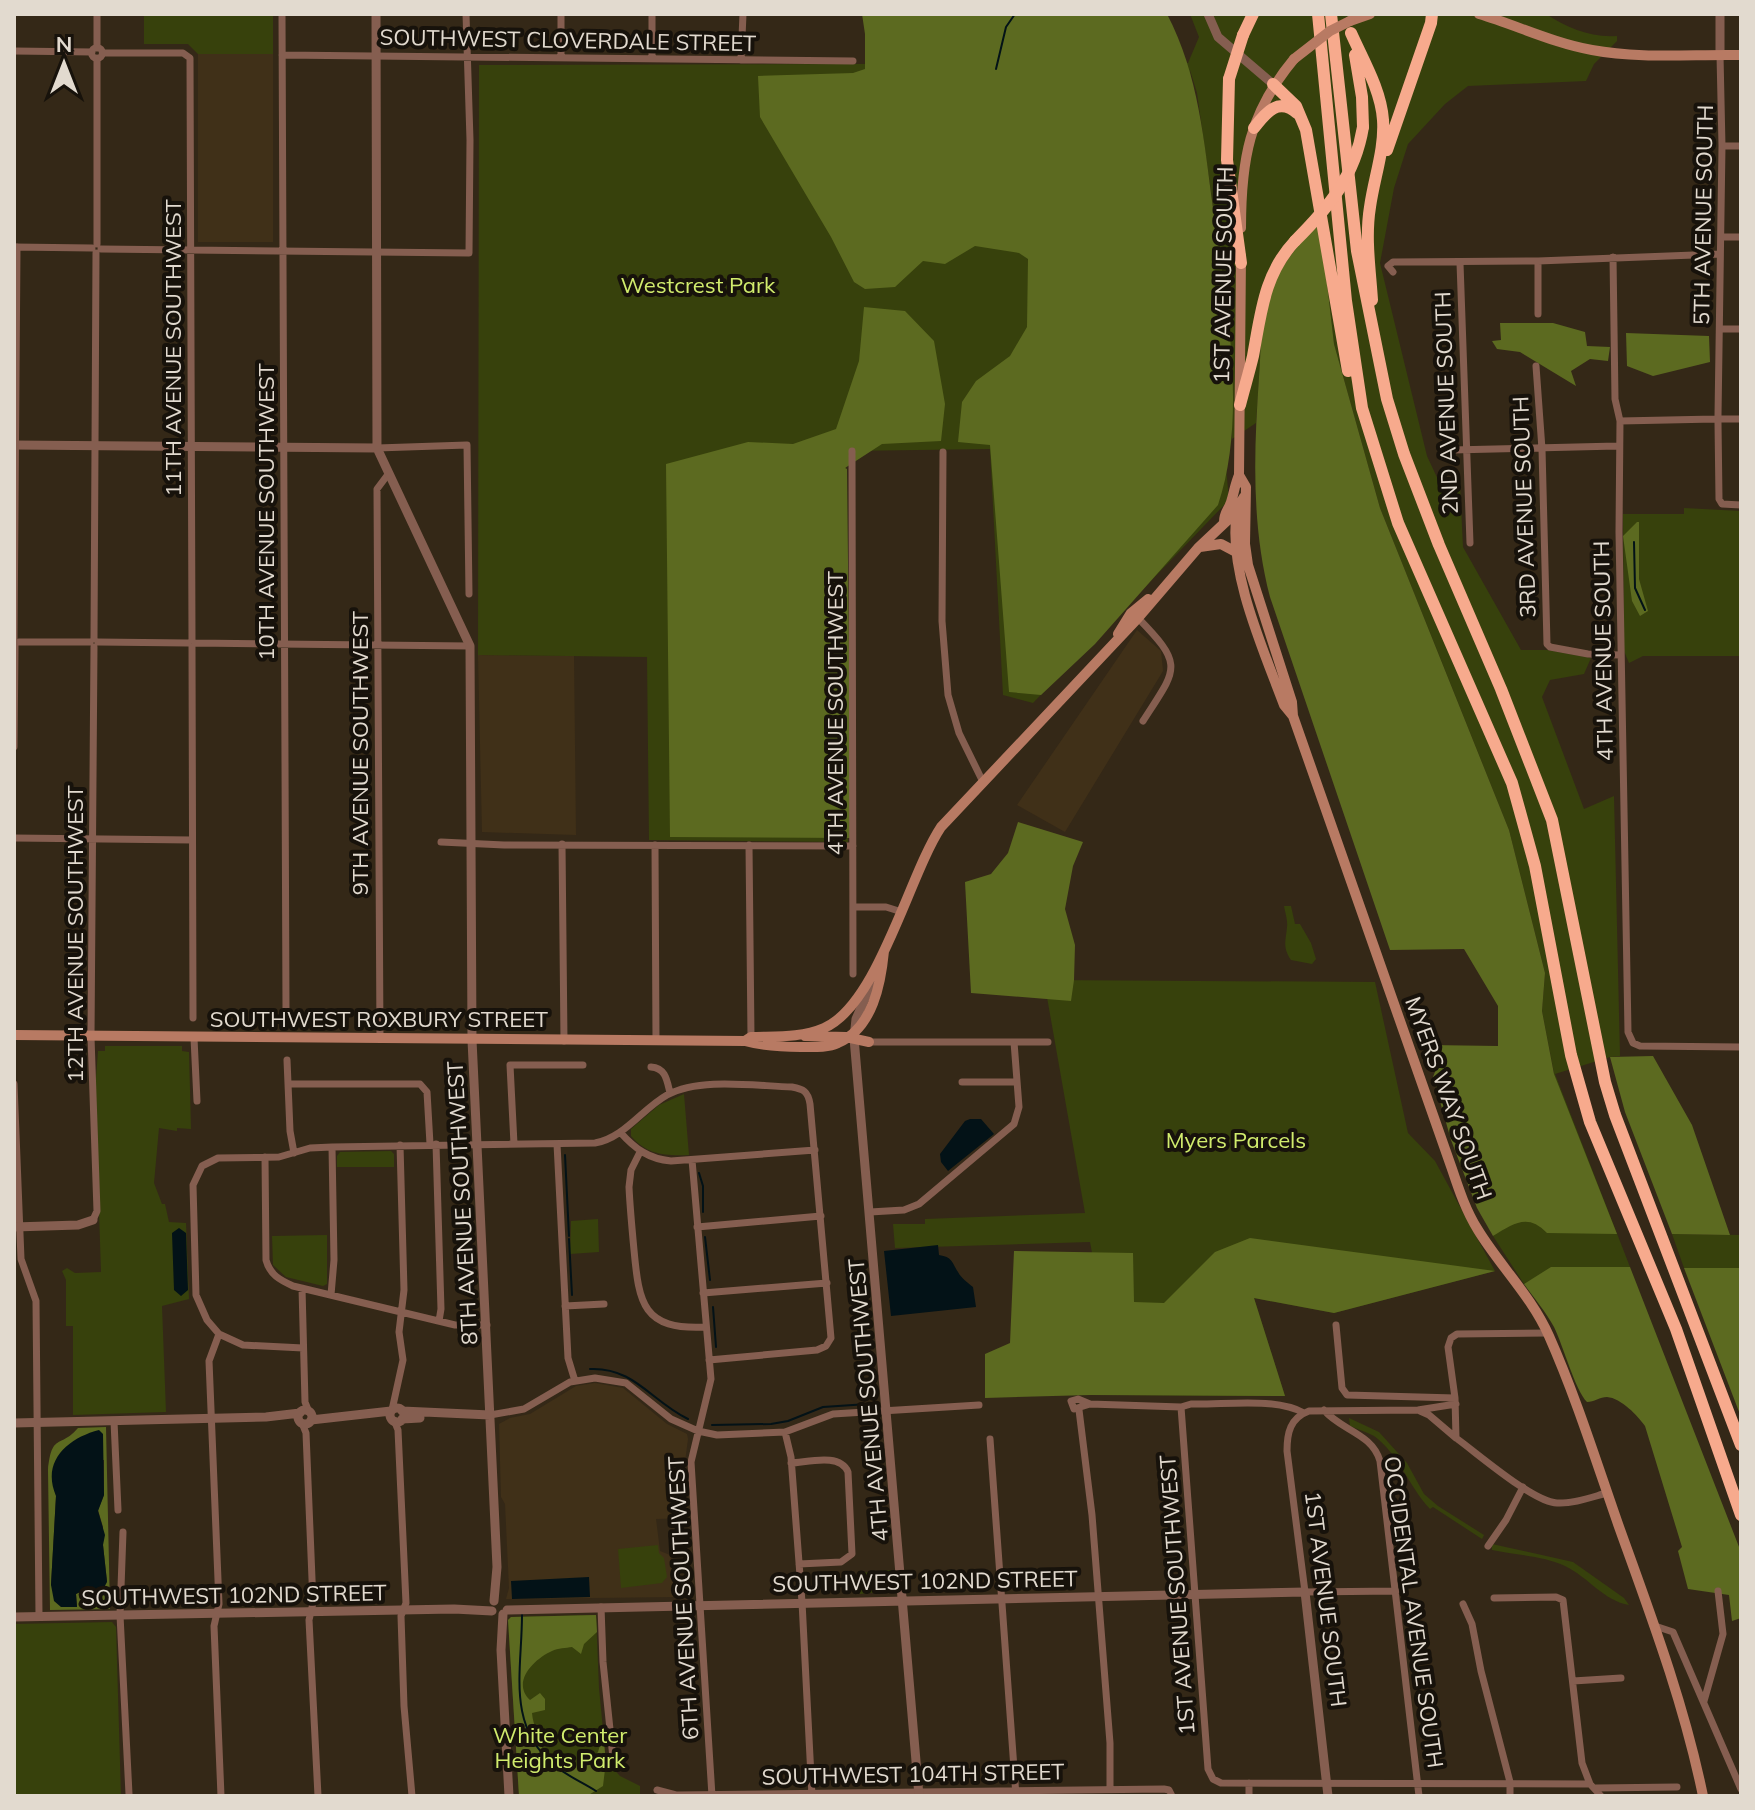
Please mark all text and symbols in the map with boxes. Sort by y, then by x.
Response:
street label: SOUTHWEST CLOVERDALE STREET [379,23,757,57]
north arrow [24,24,104,104]
text: N [56,30,72,58]
street label: 5TH AVENUE SOUTH [1687,105,1719,325]
street label: 1ST AVENUE SOUTH [1207,166,1239,384]
street label: 11TH AVENUE SOUTHWEST [159,199,187,497]
park label: Westcrest Park [621,271,776,299]
street label: 2ND AVENUE SOUTH [1428,291,1464,515]
street label: 10TH AVENUE SOUTHWEST [252,363,280,661]
street label: 3RD AVENUE SOUTH [1506,396,1542,618]
street label: 4TH AVENUE SOUTH [1587,541,1619,761]
street label: 4TH AVENUE SOUTHWEST [821,571,849,855]
street label: 9TH AVENUE SOUTHWEST [346,611,374,895]
street label: 12TH AVENUE SOUTHWEST [61,785,89,1083]
street label: MYERS WAY SOUTH [1399,993,1499,1203]
street label: SOUTHWEST ROXBURY STREET [210,1005,548,1033]
street label: 8TH AVENUE SOUTHWEST [441,1060,483,1346]
park label: Myers Parcels [1166,1126,1306,1154]
street label: 4TH AVENUE SOUTHWEST [842,1257,894,1543]
street label: 1ST AVENUE SOUTHWEST [1153,1454,1201,1736]
street label: OCCIDENTAL AVENUE SOUTH [1378,1454,1450,1770]
street label: 6TH AVENUE SOUTHWEST [662,1455,704,1741]
street label: 1ST AVENUE SOUTH [1299,1490,1353,1708]
street label: SOUTHWEST 102ND STREET [772,1564,1078,1598]
street label: SOUTHWEST 102ND STREET [81,1578,387,1612]
park label: White Center Heights Park [493,1721,627,1774]
street label: SOUTHWEST 104TH STREET [761,1757,1065,1791]

